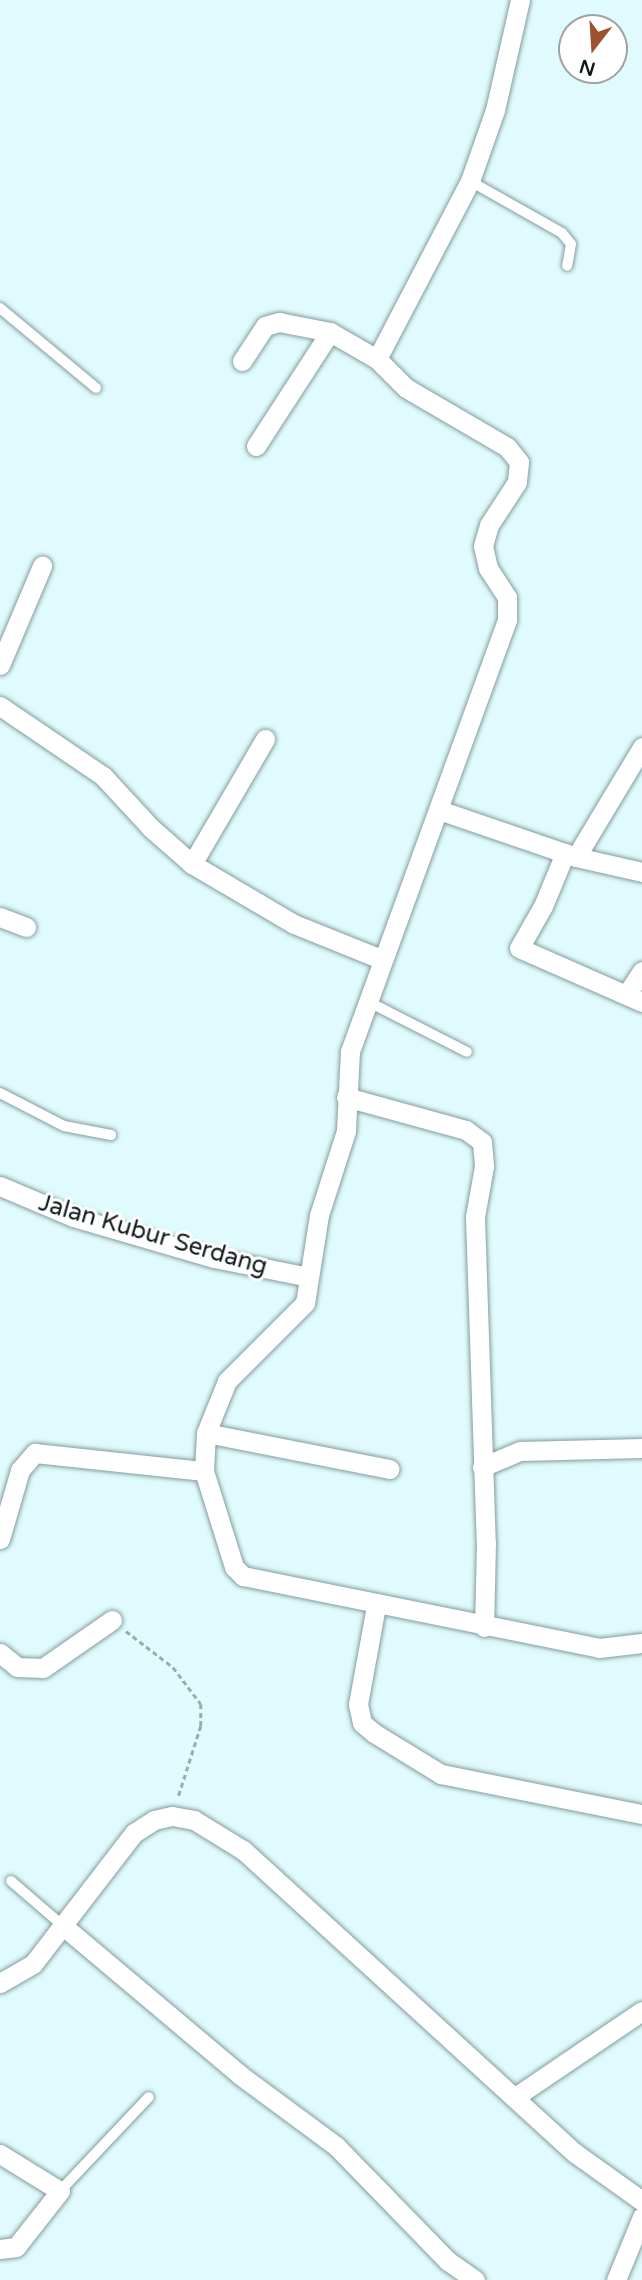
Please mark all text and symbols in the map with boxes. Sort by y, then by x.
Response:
north arrow [558,14,628,84]
text: N [577,54,598,80]
street label: Jalan Kubur Serdang [35,1189,271,1281]

